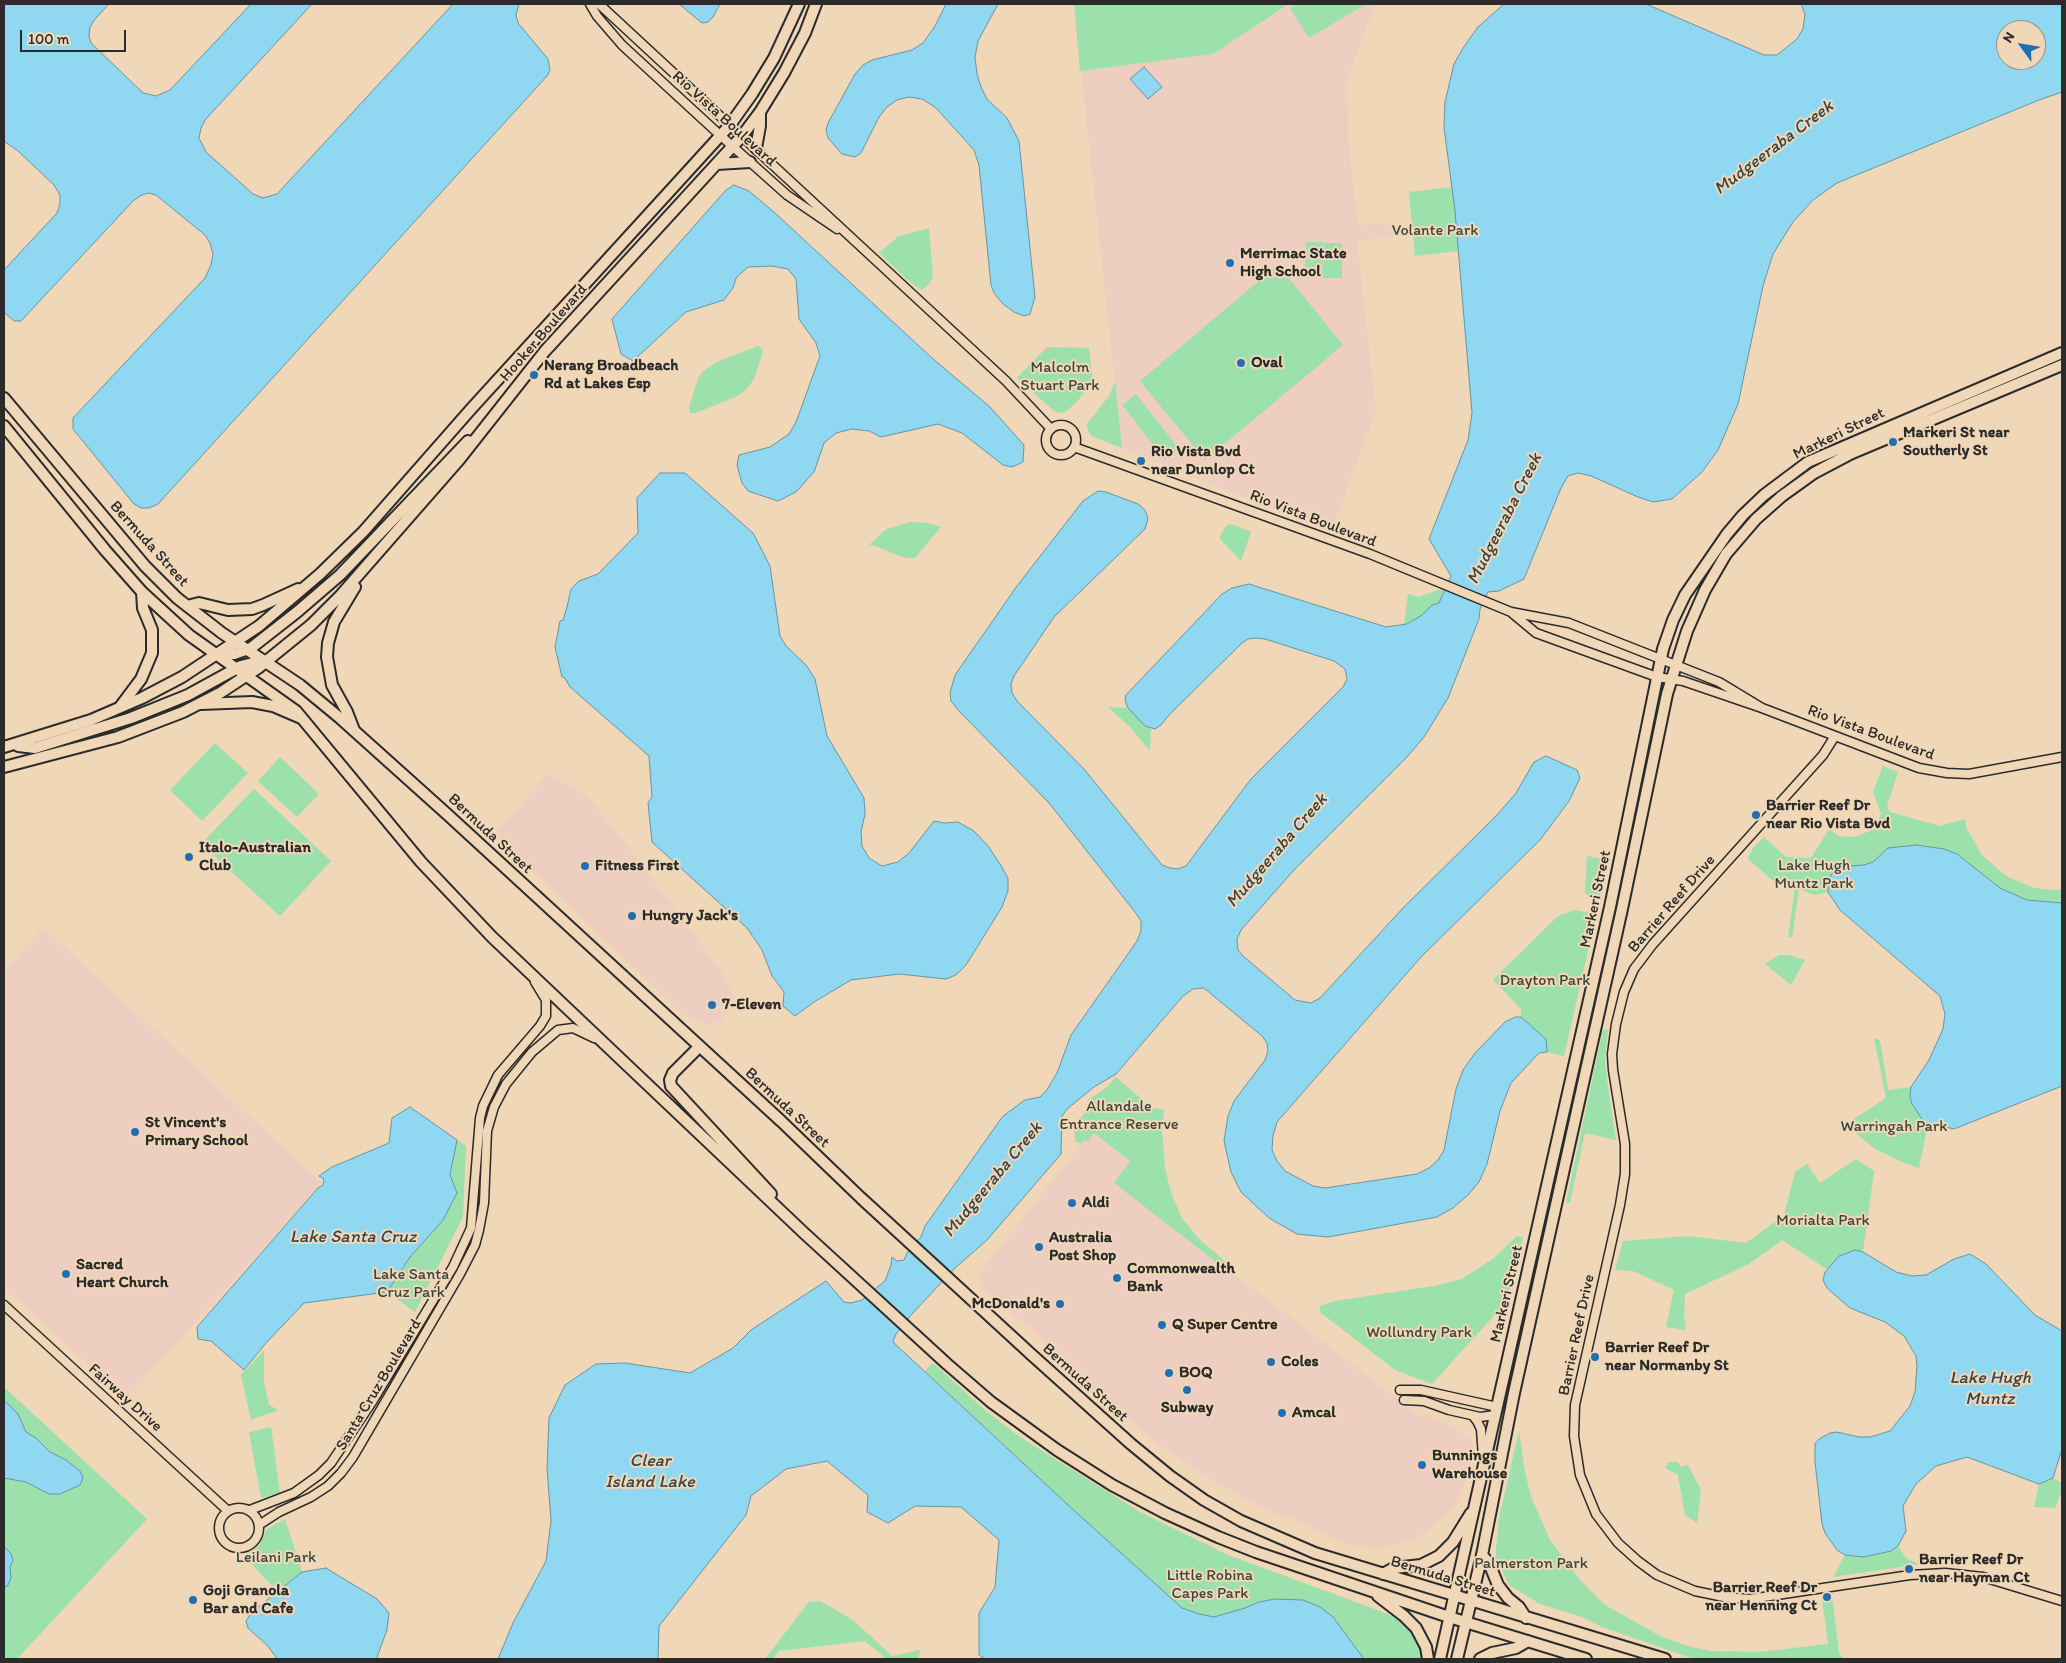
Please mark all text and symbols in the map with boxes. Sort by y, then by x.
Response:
scale bar [22,20,129,52]
north arrow [1996,20,2046,70]
text: N [1999,29,2018,46]
text: 100 m [28,30,69,48]
street label: Rio Vista Boulevard [668,67,780,171]
water label: Mudgeeraba Creek [1710,96,1838,200]
park label: Volante Park [1392,221,1478,241]
place label: Merrimac State High School [1240,244,1346,282]
marker: Merrimac State High School [1224,257,1236,269]
street label: Hooker Boulevard [496,280,592,386]
place label: Oval [1251,353,1283,373]
place label: Nerang Broadbeach Rd at Lakes Esp [544,356,678,394]
marker: Oval [1235,357,1247,369]
park label: Malcolm Stuart Park [1021,358,1099,396]
marker: Nerang Broadbeach Rd at Lakes Esp [528,369,540,381]
street label: Markeri Street [1790,404,1888,464]
place label: Markeri St near Southerly St [1903,423,2009,461]
marker: Markeri St near Southerly St [1887,436,1899,448]
place label: Rio Vista Bvd near Dunlop Ct [1151,442,1255,480]
water label: Mudgeeraba Creek [1463,450,1547,588]
marker: Rio Vista Bvd near Dunlop Ct [1135,455,1147,467]
street label: Rio Vista Boulevard [1247,486,1379,552]
street label: Bermuda Street [105,497,193,591]
street label: Rio Vista Boulevard [1805,701,1937,765]
street label: Bermuda Street [444,790,536,878]
water label: Mudgeeraba Creek [1222,790,1332,912]
place label: Barrier Reef Dr near Rio Vista Bvd [1766,796,1890,834]
marker: Barrier Reef Dr near Rio Vista Bvd [1750,809,1762,821]
place label: Italo-Australian Club [199,838,311,876]
street label: Markeri Street [1576,848,1616,950]
marker: Italo-Australian Club [183,851,195,863]
street label: Barrier Reef Drive [1624,851,1720,957]
place label: Fitness First [595,856,679,876]
park label: Lake Hugh Muntz Park [1775,856,1853,894]
marker: Fitness First [579,860,591,872]
place label: Hungry Jack's [642,906,738,926]
marker: Hungry Jack's [626,910,638,922]
park label: Drayton Park [1499,971,1591,991]
place label: 7-Eleven [722,995,781,1015]
marker: 7-Eleven [706,999,718,1011]
street label: Bermuda Street [741,1064,833,1152]
park label: Allandale Entrance Reserve [1059,1097,1179,1135]
place label: St Vincent's Primary School [145,1113,248,1151]
park label: Warringah Park [1841,1117,1947,1137]
water label: Mudgeeraba Creek [938,1118,1048,1242]
marker: St Vincent's Primary School [129,1126,141,1138]
place label: Aldi [1082,1193,1109,1213]
marker: Aldi [1066,1197,1078,1209]
park label: Morialta Park [1776,1211,1870,1231]
water label: Lake Santa Cruz [290,1226,416,1248]
place label: Australia Post Shop [1049,1228,1116,1266]
marker: Australia Post Shop [1033,1241,1045,1253]
street label: Markeri Street [1486,1243,1528,1345]
place label: Sacred Heart Church [76,1255,168,1293]
place label: Commonwealth Bank [1127,1259,1235,1297]
park label: Lake Santa Cruz Park [373,1265,449,1303]
marker: Sacred Heart Church [60,1268,72,1280]
marker: Commonwealth Bank [1111,1272,1123,1284]
street label: Barrier Reef Drive [1555,1273,1599,1397]
place label: McDonald's [972,1294,1050,1314]
marker: McDonald's [1054,1298,1066,1310]
place label: Q Super Centre [1172,1315,1278,1335]
street label: Santa Cruz Boulevard [332,1316,426,1454]
marker: Q Super Centre [1156,1319,1168,1331]
park label: Wollundry Park [1366,1323,1472,1343]
place label: Barrier Reef Dr near Normanby St [1605,1338,1729,1376]
street label: Bermuda Street [1038,1339,1132,1427]
marker: Barrier Reef Dr near Normanby St [1589,1351,1601,1363]
place label: Coles [1281,1352,1319,1372]
marker: Coles [1265,1356,1277,1368]
street label: Fairway Drive [84,1360,166,1436]
place label: BOQ [1179,1363,1213,1383]
marker: BOQ [1163,1367,1175,1379]
water label: Lake Hugh Muntz [1949,1367,2031,1410]
marker: Subway [1181,1384,1193,1396]
place label: Subway [1161,1398,1213,1418]
place label: Amcal [1292,1403,1336,1423]
marker: Amcal [1276,1407,1288,1419]
place label: Bunnings Warehouse [1432,1446,1507,1484]
water label: Clear Island Lake [605,1450,695,1492]
marker: Bunnings Warehouse [1416,1459,1428,1471]
park label: Leilani Park [236,1548,316,1568]
place label: Barrier Reef Dr near Hayman Ct [1919,1550,2030,1588]
street label: Bermuda Street [1388,1552,1498,1602]
park label: Palmerston Park [1474,1554,1588,1574]
marker: Barrier Reef Dr near Hayman Ct [1903,1563,1915,1575]
park label: Little Robina Capes Park [1167,1566,1253,1604]
place label: Barrier Reef Dr near Henning Ct [1705,1578,1817,1616]
place label: Goji Granola Bar and Cafe [203,1581,293,1619]
marker: Barrier Reef Dr near Henning Ct [1821,1591,1833,1603]
marker: Goji Granola Bar and Cafe [187,1594,199,1606]

